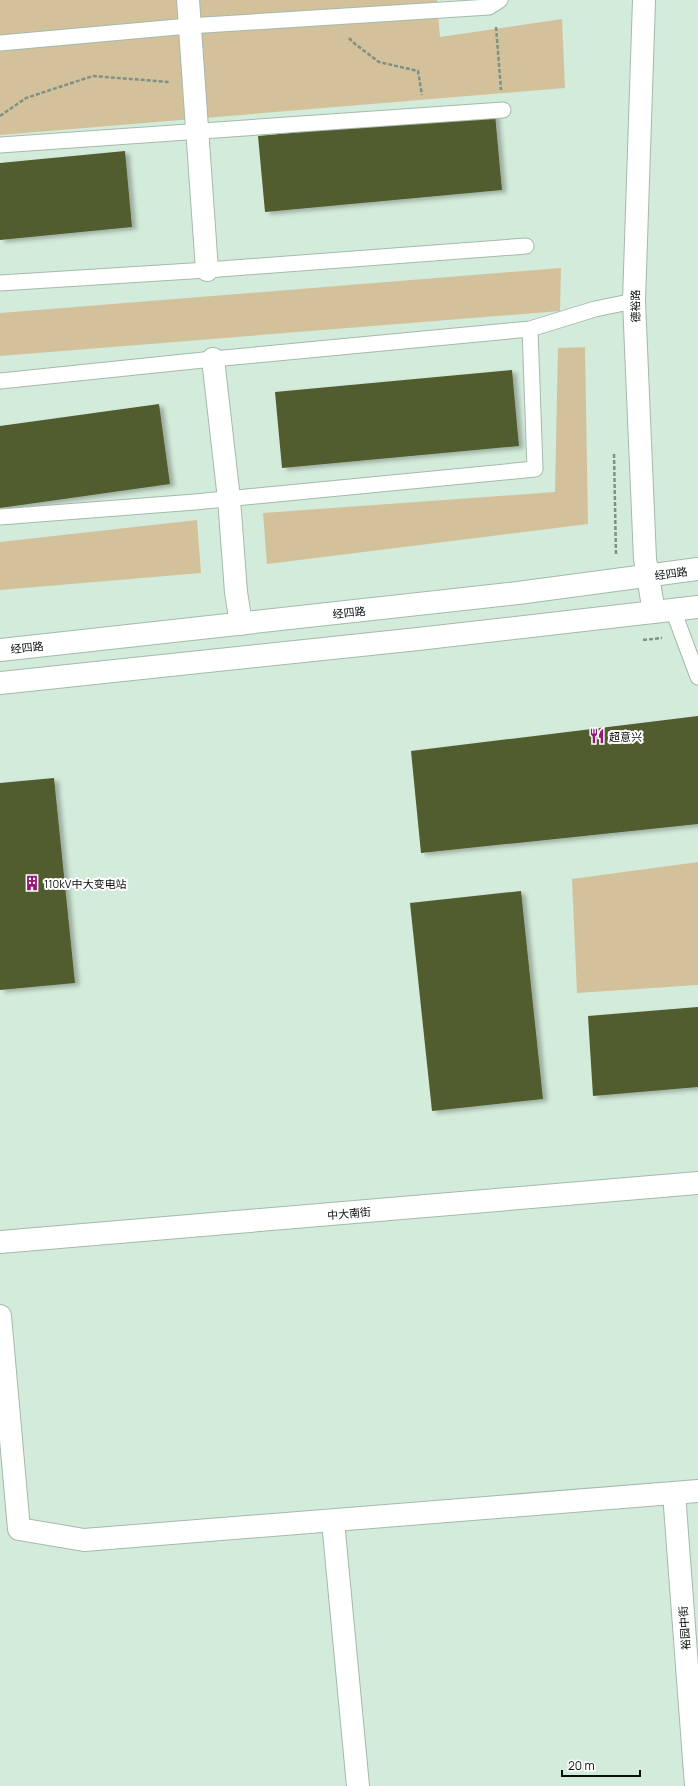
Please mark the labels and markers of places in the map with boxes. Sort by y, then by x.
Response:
restaurant icon: 超意兴 [588,727,606,745]
place label: 超意兴 [609,729,642,744]
building icon: 110kV中大变电站 [23,874,41,892]
place label: 110kV中大变电站 [44,876,126,891]

